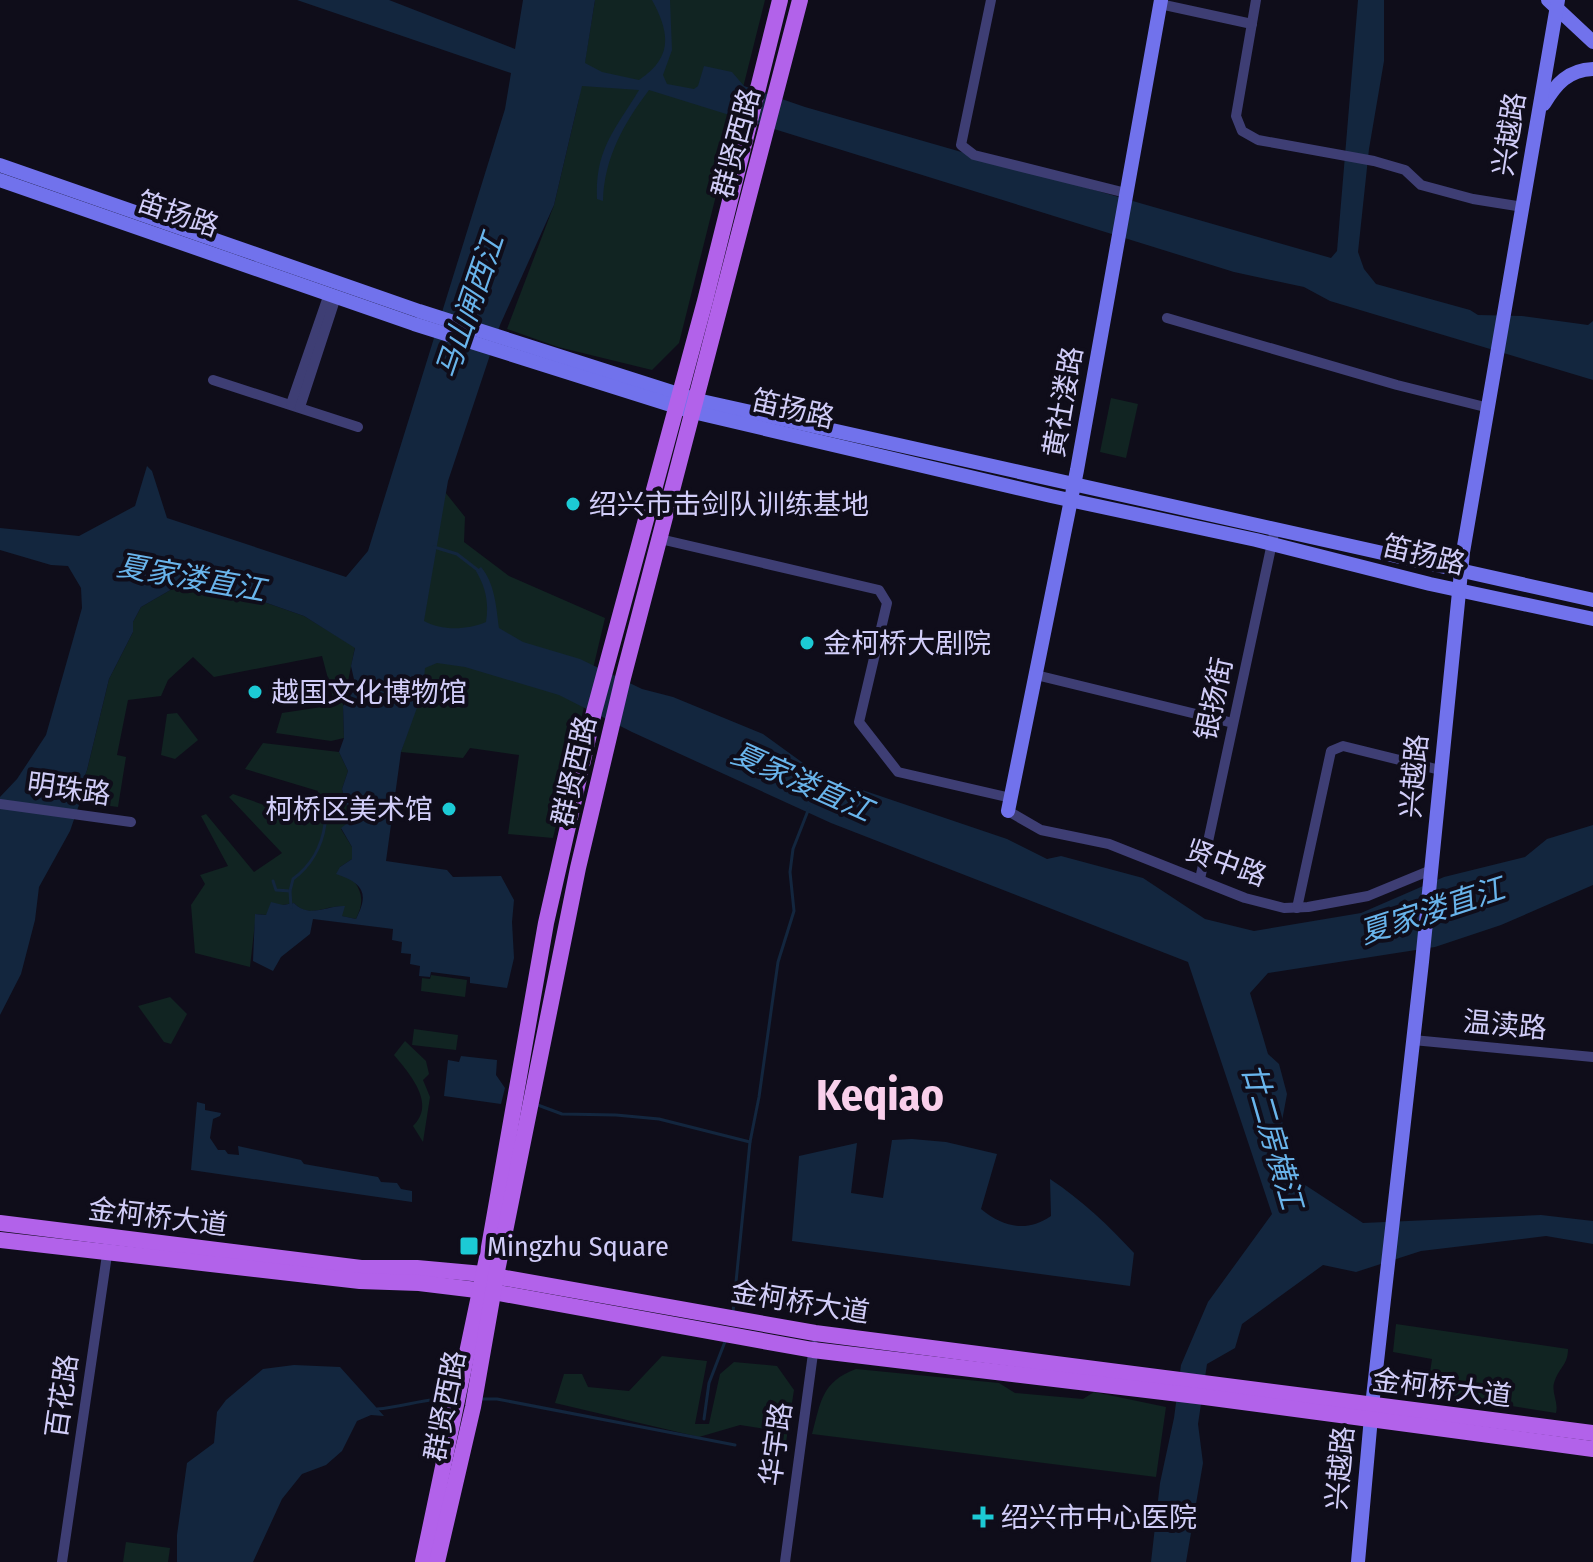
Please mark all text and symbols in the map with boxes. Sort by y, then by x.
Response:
street label: 群贤西路 [706,85,766,201]
street label: 兴越路 [1486,90,1532,178]
street label: 笛扬路 [133,185,223,243]
water label: 马山闸西江 [429,226,512,383]
street label: 黄社溇路 [1037,344,1089,460]
street label: 笛扬路 [748,383,838,435]
place label: 绍兴市击剑队训练基地 [589,488,869,521]
marker: 绍兴市击剑队训练基地 [564,495,582,513]
street label: 笛扬路 [1379,529,1469,581]
water label: 夏家溇直江 [114,547,271,609]
place label: 金柯桥大剧院 [823,627,991,660]
marker: 金柯桥大剧院 [798,634,816,652]
street label: 银扬街 [1189,654,1239,744]
place label: 越国文化博物馆 [271,676,467,709]
marker: 越国文化博物馆 [246,683,264,701]
street label: 群贤西路 [545,713,603,829]
street label: 兴越路 [1394,733,1434,819]
water label: 夏家溇直江 [726,735,881,830]
street label: 明珠路 [25,767,113,811]
place label: 柯桥区美术馆 [265,793,433,826]
marker: 柯桥区美术馆 [440,800,458,818]
street label: 贤中路 [1181,833,1271,893]
water label: 夏家溇直江 [1355,870,1512,951]
street label: 温渎路 [1462,1005,1548,1045]
water label: 廿二房横江 [1234,1059,1311,1216]
district label: Keqiao [816,1069,944,1122]
street label: 金柯桥大道 [87,1192,229,1242]
place label: Mingzhu Square [487,1230,669,1263]
marker: Mingzhu Square [458,1235,480,1257]
street label: 金柯桥大道 [728,1275,872,1329]
street label: 群贤西路 [418,1348,472,1464]
street label: 百花路 [40,1352,84,1440]
street label: 金柯桥大道 [1371,1363,1513,1413]
street label: 华宇路 [754,1400,798,1488]
street label: 兴越路 [1320,1425,1360,1511]
place label: 绍兴市中心医院 [1001,1501,1197,1534]
marker: 绍兴市中心医院 [972,1506,994,1528]

